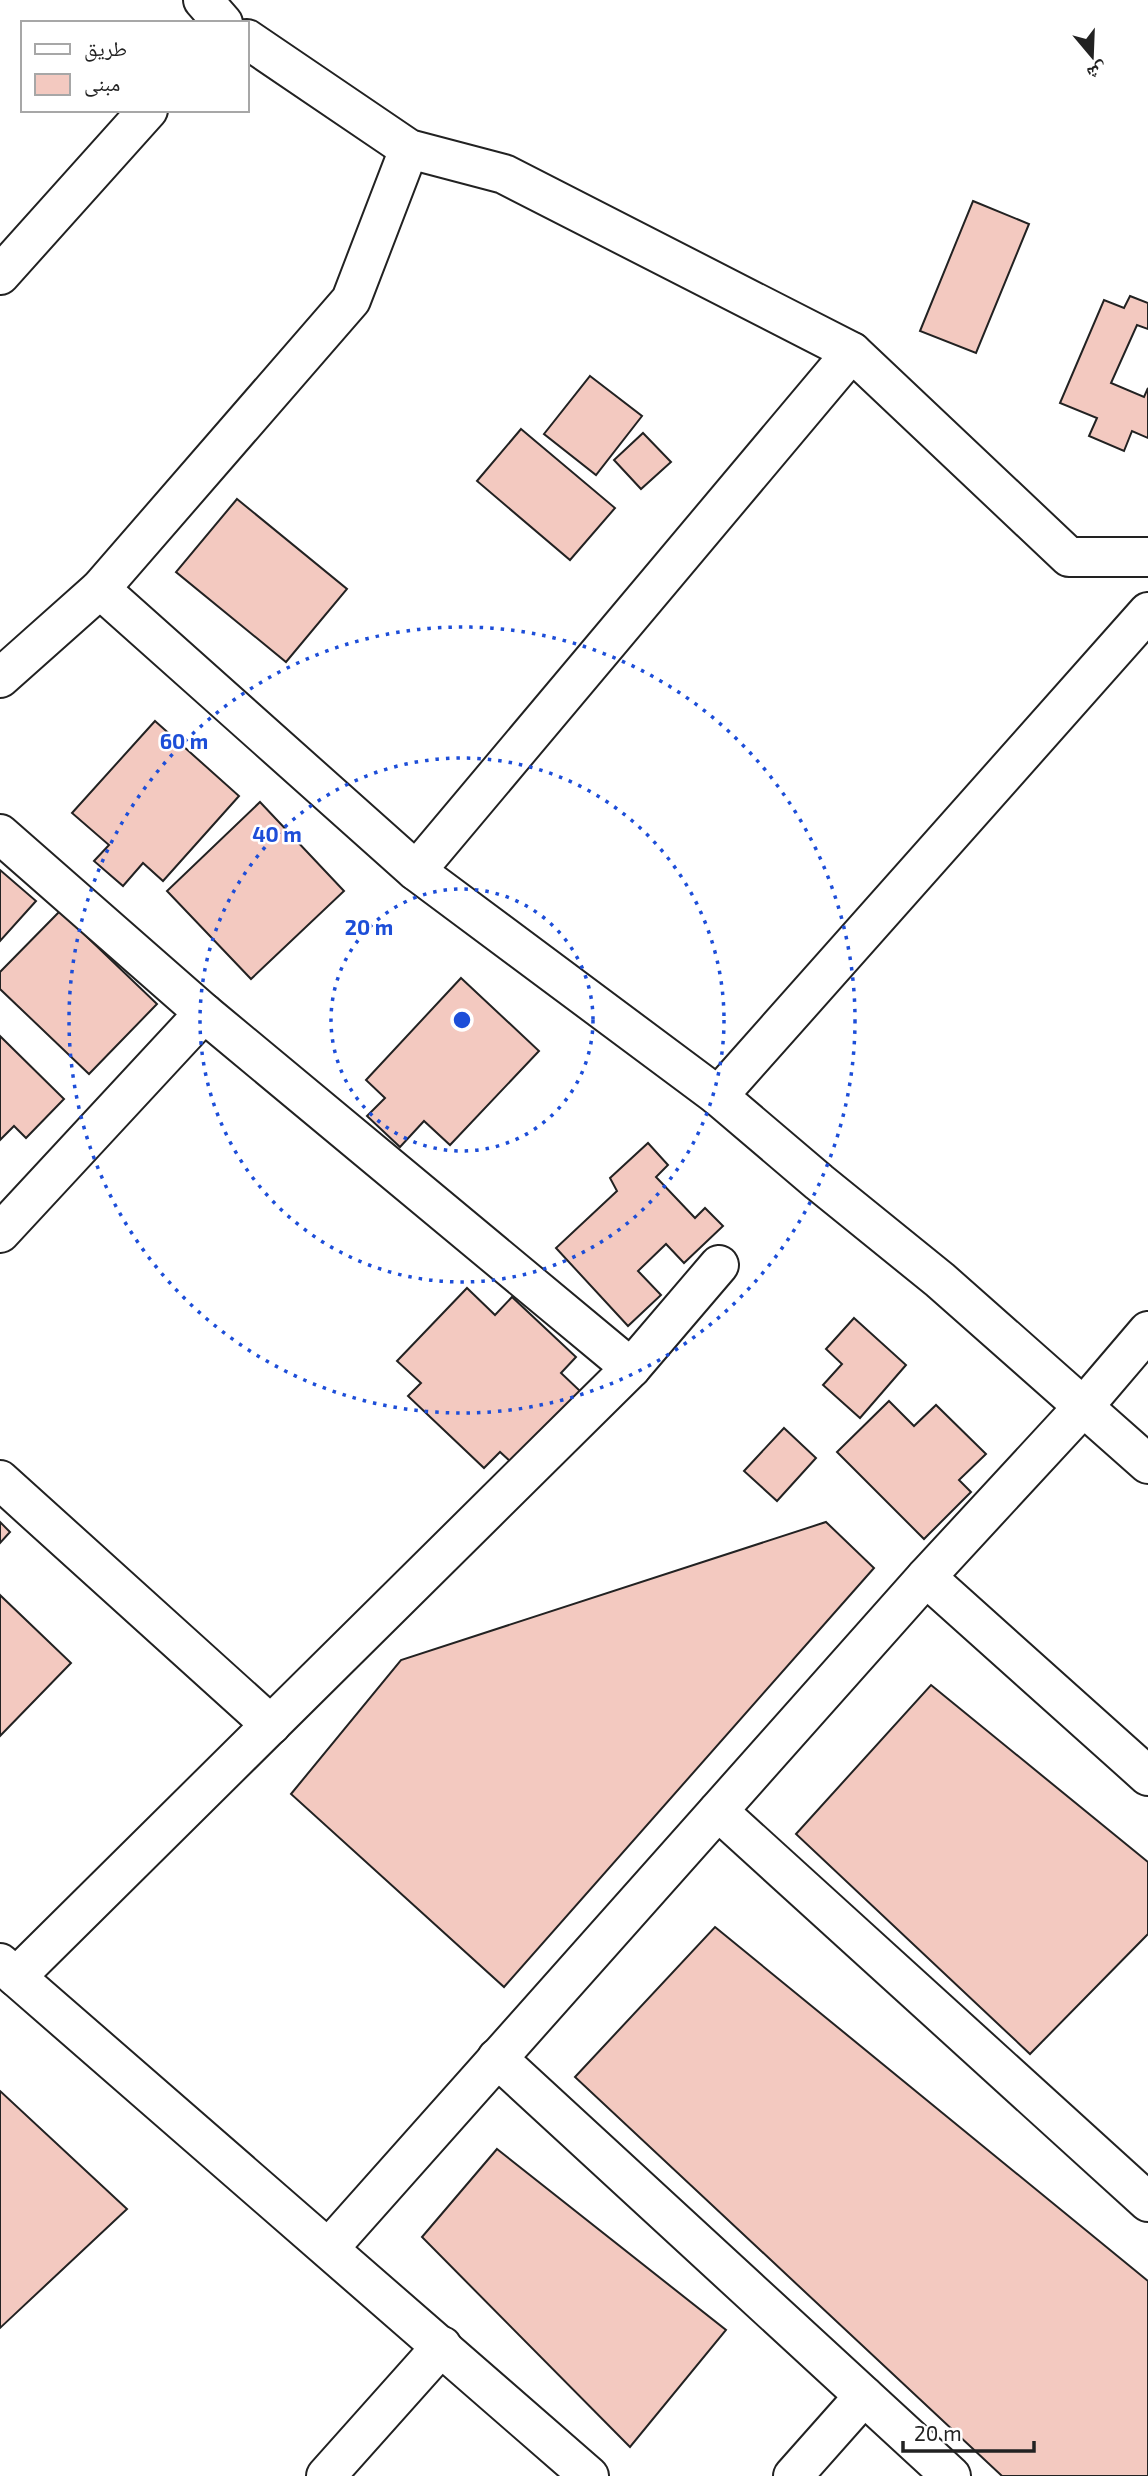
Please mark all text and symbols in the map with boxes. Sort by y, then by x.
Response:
legend [21,21,248,112]
north arrow [1057,21,1127,91]
text: طريق [84,35,127,62]
text: ش [1084,57,1111,87]
text: مبنى [84,70,120,97]
text: 60 m [160,728,208,753]
text: 40 m [252,821,302,846]
text: 20 m [345,914,393,939]
centre of rings [450,1008,474,1032]
scale bar [903,2410,1034,2454]
text: 20 m [914,2420,962,2445]

